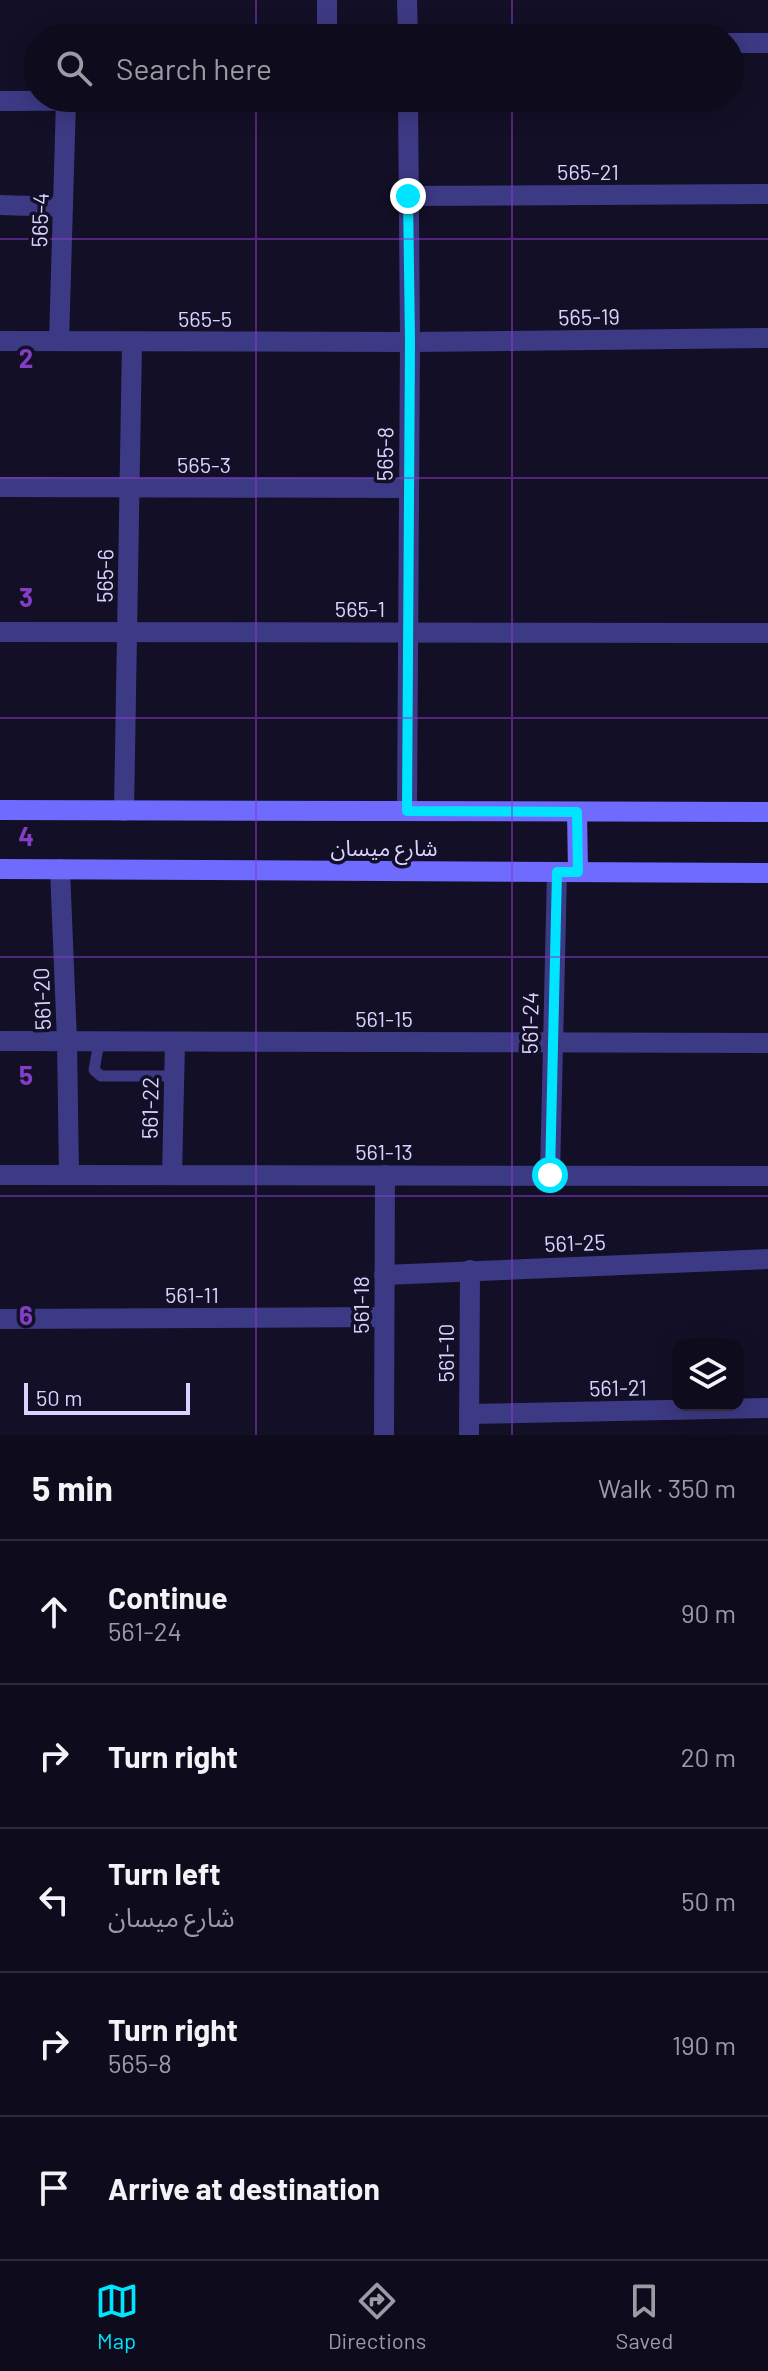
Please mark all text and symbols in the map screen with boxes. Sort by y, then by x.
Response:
search box [24,24,744,112]
icon: search [52,46,96,90]
text: Search here [116,50,272,86]
street label: 565-21 [557,158,619,184]
route end [390,178,426,214]
street label: 565-4 [25,192,53,248]
street label: 565-19 [558,302,620,330]
street label: 565-5 [178,305,232,331]
text: 2 [19,342,33,373]
street label: 565-8 [371,427,397,481]
street label: 565-3 [177,451,231,477]
street label: 565-6 [91,549,117,603]
text: 3 [19,581,33,612]
street label: 565-1 [335,595,385,621]
text: 4 [18,820,34,851]
street label: شارع ميسان [330,834,438,865]
street label: 561-20 [27,967,55,1031]
street label: 561-24 [515,992,543,1054]
street label: 561-15 [355,1005,413,1031]
text: 5 [19,1059,33,1090]
street label: 561-22 [135,1077,163,1139]
street label: 561-13 [355,1138,413,1164]
route start [532,1157,568,1193]
street label: 561-25 [544,1228,606,1256]
street label: 561-18 [347,1276,373,1334]
street label: 561-11 [165,1281,219,1307]
text: 6 [19,1299,33,1330]
street label: 561-10 [432,1324,458,1382]
map controls [672,1339,744,1411]
button: layers [672,1339,744,1411]
street label: 561-21 [589,1373,647,1401]
scale bar [24,1379,190,1415]
text: 50 m [36,1384,82,1410]
text: 5 min [32,1467,113,1508]
text: Walk · 350 m [598,1472,736,1503]
text: Continue [108,1579,228,1615]
icon: ahead [32,1590,76,1634]
text: 90 m [681,1597,736,1628]
text: 561-24 [108,1615,182,1646]
icon: right [32,1734,76,1778]
text: Turn right [108,1738,238,1774]
text: 20 m [681,1741,736,1772]
text: Turn left [108,1855,221,1891]
icon: left [32,1878,76,1922]
text: 50 m [681,1885,736,1916]
text: شارع ميسان [108,1901,235,1932]
text: Turn right [108,2011,238,2047]
icon: right [32,2022,76,2066]
text: 190 m [672,2029,736,2060]
text: 565-8 [108,2047,172,2078]
icon: arrive [32,2166,76,2210]
text: Arrive at destination [108,2170,380,2206]
tab: Map [95,2279,139,2353]
tab: Directions [328,2279,426,2353]
tab: Saved [616,2279,673,2353]

